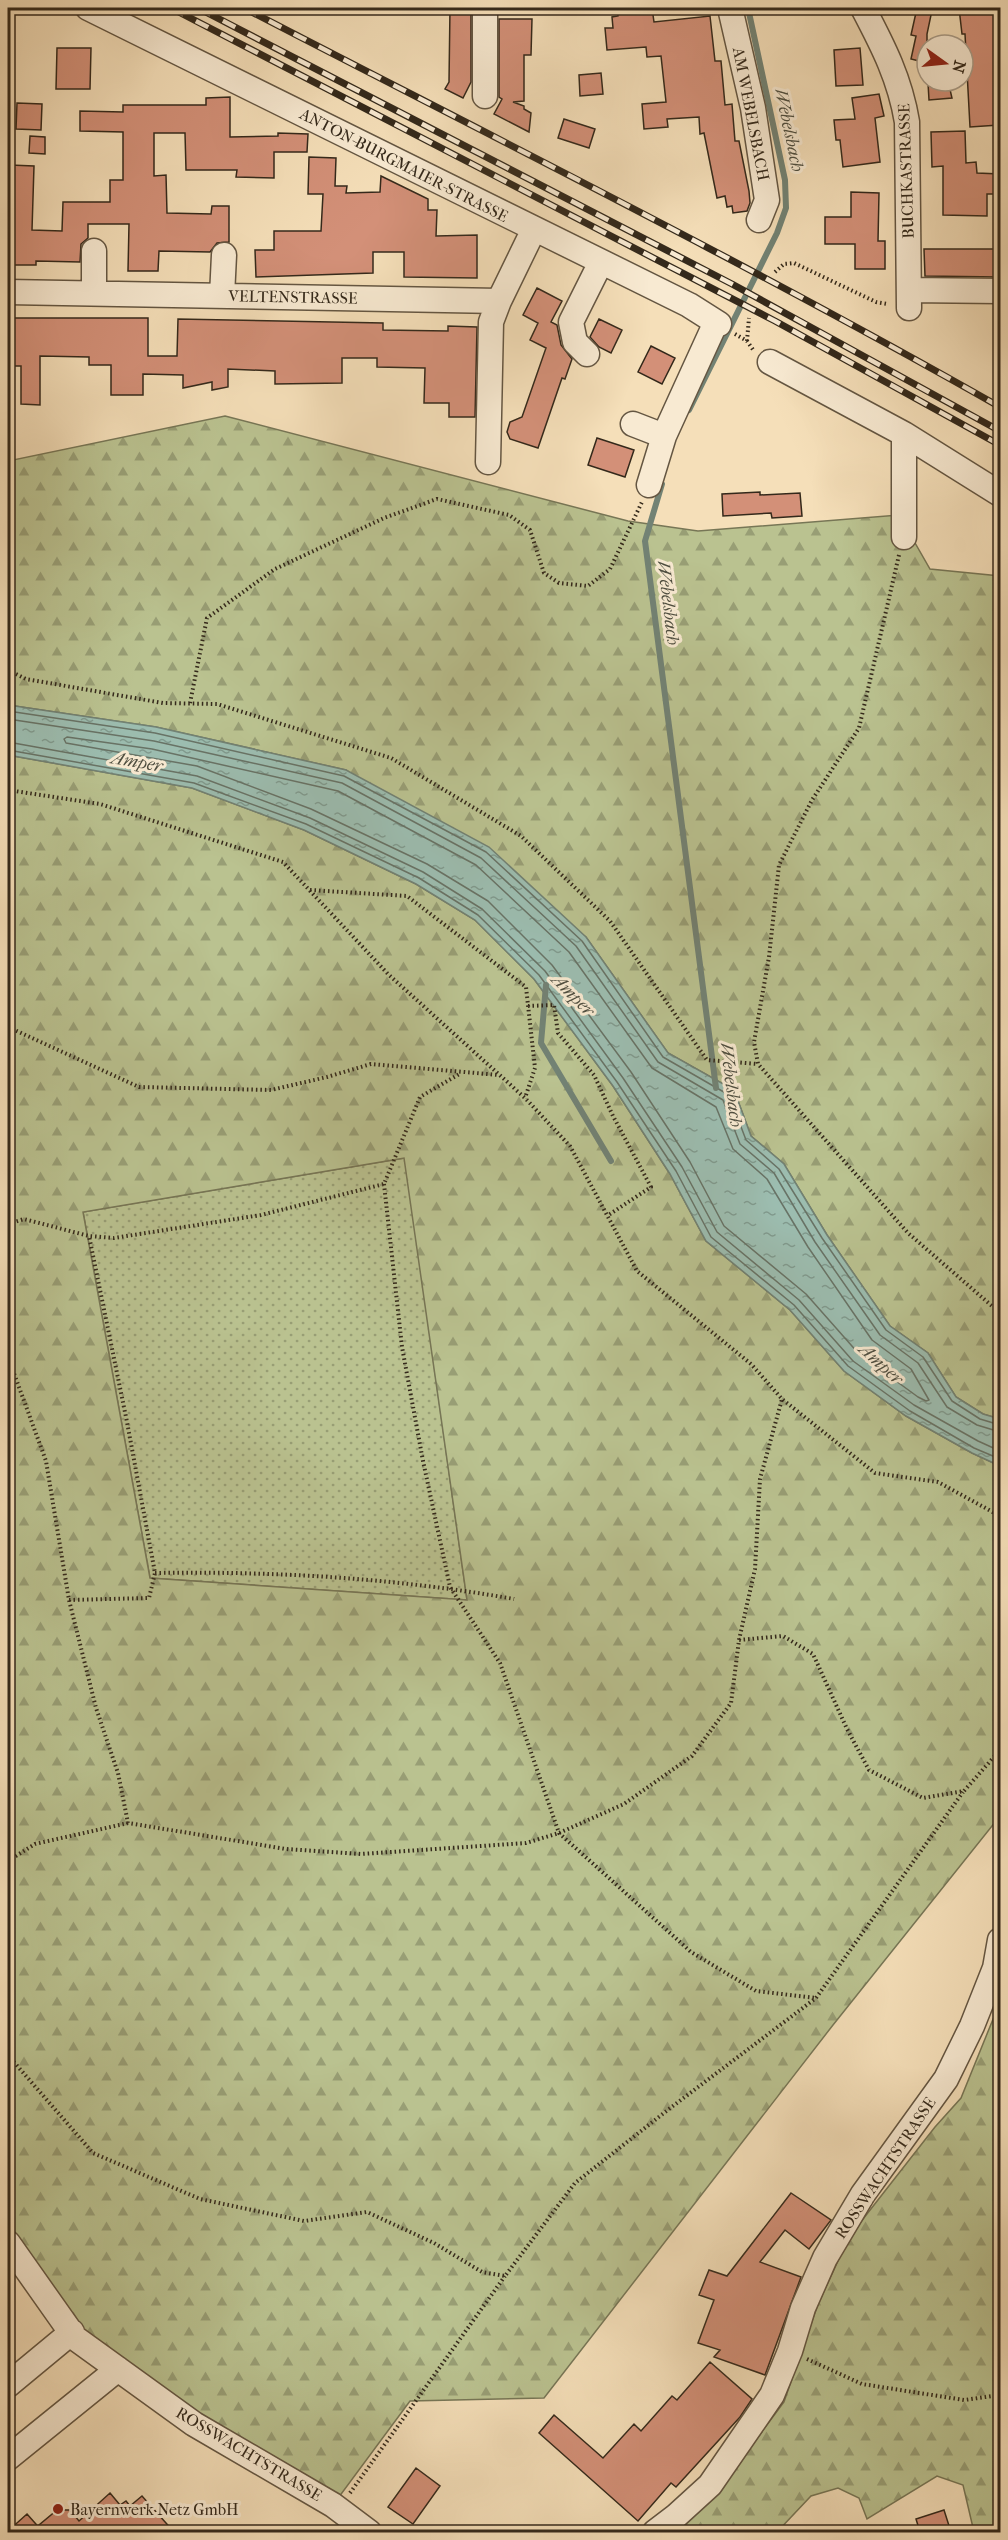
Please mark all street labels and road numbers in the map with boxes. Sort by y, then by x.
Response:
street label: AM WEBELSBACH [729,45,773,183]
street label: BUCHKASTRASSE [894,103,918,239]
street label: ANTON-BURGMAIER-STRASSE [296,104,512,226]
street label: VELTENSTRASSE [227,286,358,308]
street label: ROSSWACHTSTRASSE [831,2093,940,2242]
street label: ROSSWACHTSTRASSE [173,2403,325,2505]

